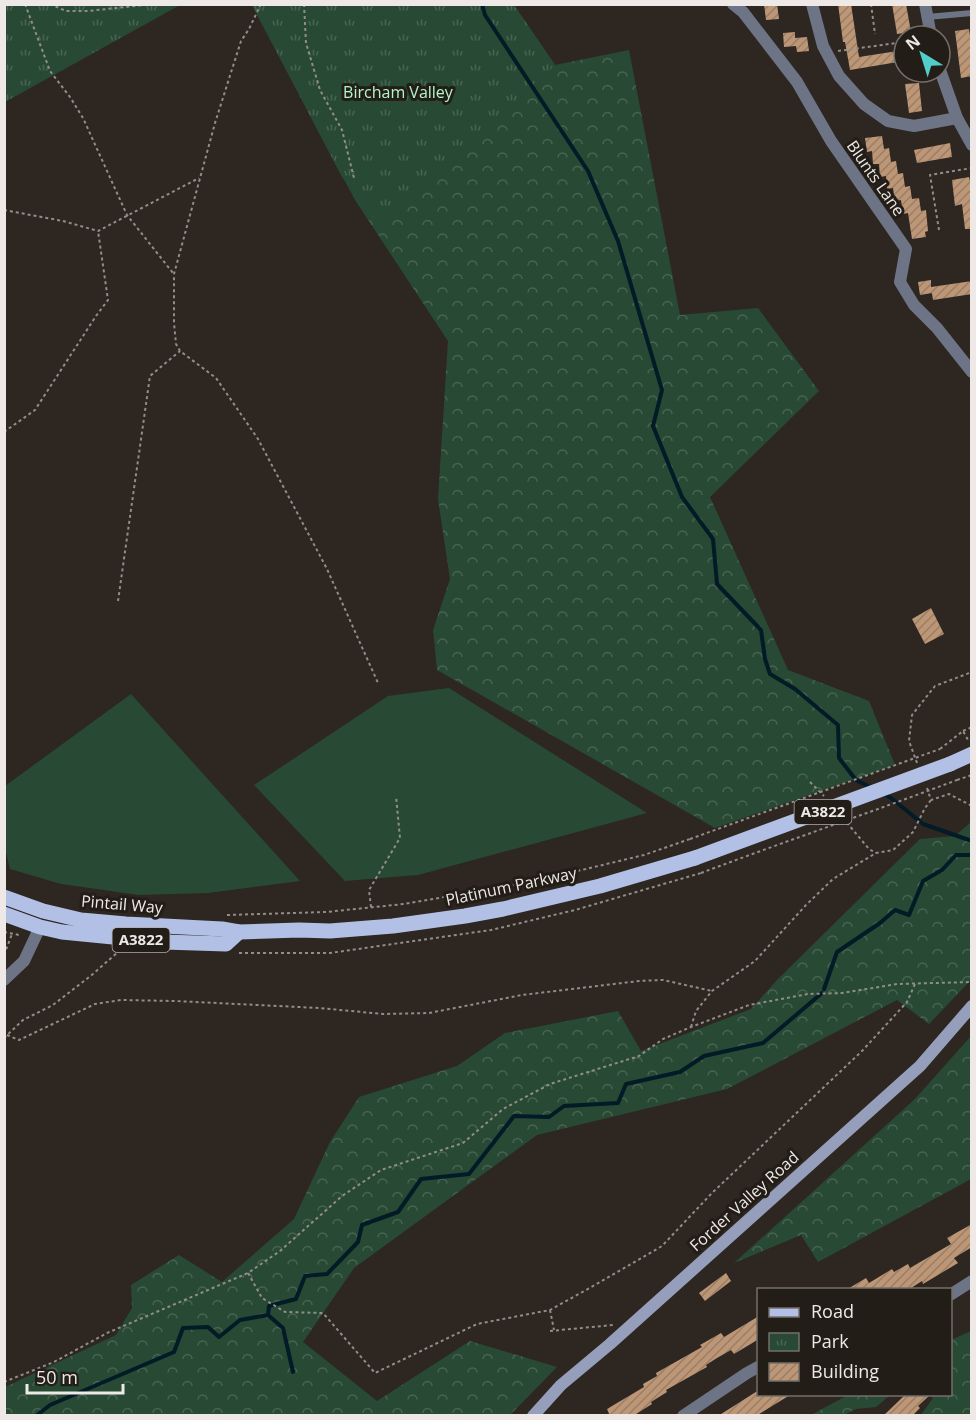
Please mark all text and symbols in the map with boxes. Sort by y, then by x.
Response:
north arrow [892,24,952,84]
text: N [901,30,925,55]
park label: Bircham Valley [343,81,454,103]
street label: Blunts Lane [842,136,910,220]
road number: A3822 [794,800,852,824]
street label: Platinum Parkway [443,861,580,911]
street label: Pintail Way [80,889,165,919]
road number: A3822 [112,928,170,952]
street label: Forder Valley Road [685,1146,803,1256]
legend [757,1288,952,1396]
text: Road [811,1299,854,1323]
text: Park [811,1329,849,1353]
scale bar [27,1357,123,1395]
text: Building [811,1359,879,1383]
text: 50 m [36,1365,78,1389]

